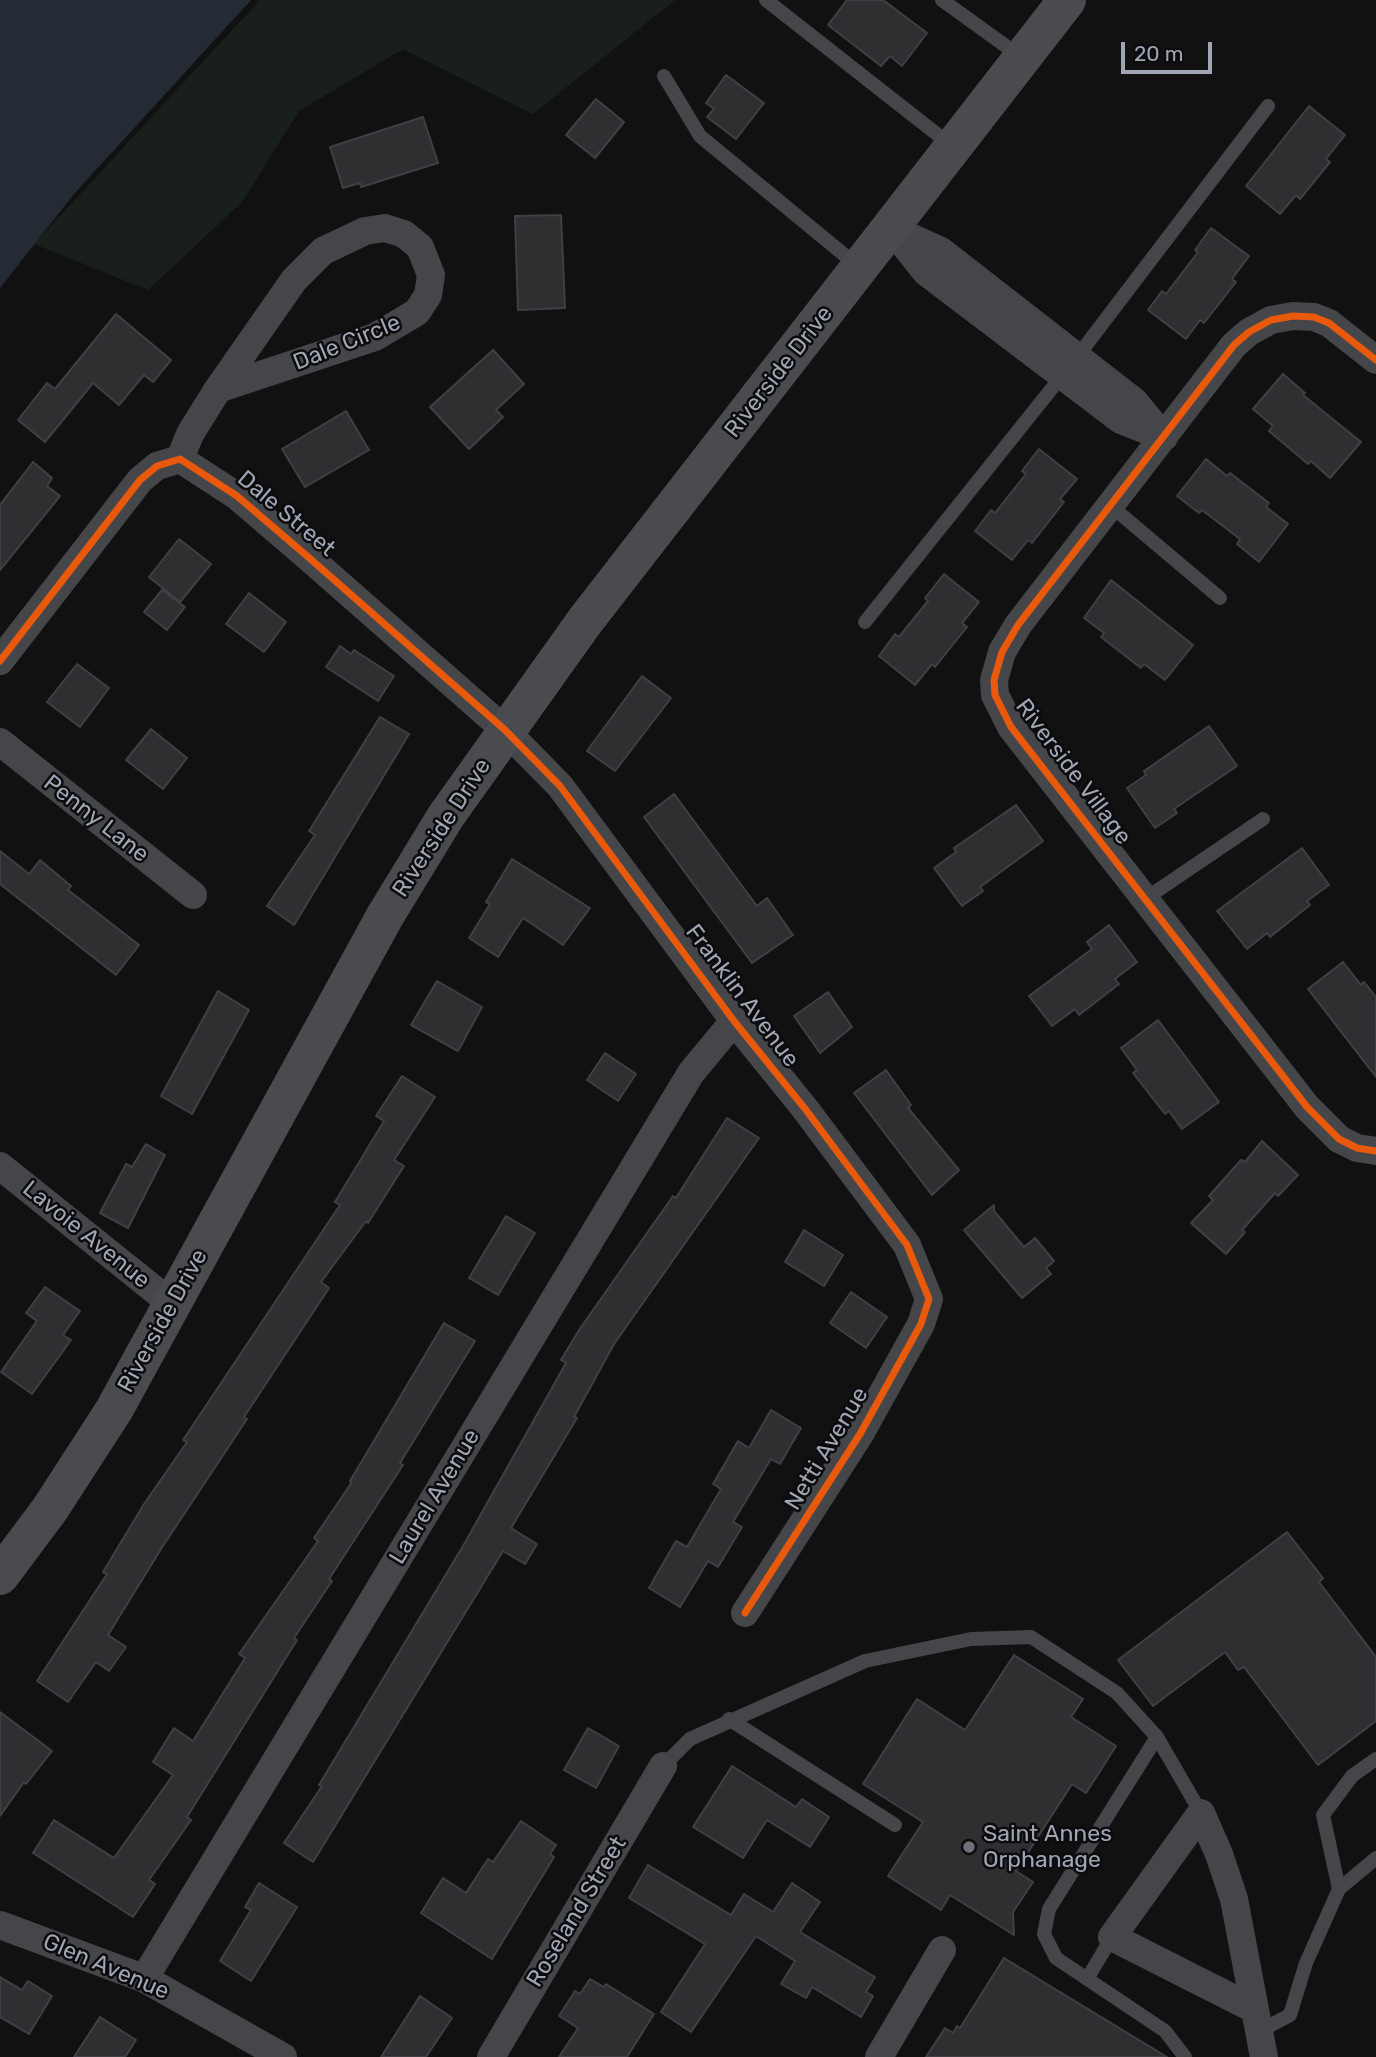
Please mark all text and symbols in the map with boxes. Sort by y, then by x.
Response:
scale bar [1124,28,1215,72]
text: 20 m [1134,41,1183,66]
street label: Riverside Drive [719,301,839,443]
street label: Dale Circle [289,309,405,377]
street label: Dale Street [231,465,341,563]
street label: Riverside Village [1009,694,1137,850]
street label: Riverside Drive [387,754,497,902]
street label: Penny Lane [38,769,154,869]
street label: Franklin Avenue [679,919,805,1073]
street label: Lavoie Avenue [17,1175,155,1295]
street label: Riverside Drive [112,1245,214,1397]
street label: Netti Avenue [779,1383,875,1515]
street label: Laurel Avenue [384,1424,486,1570]
place label: Saint Annes Orphanage [983,1820,1112,1874]
street label: Roseland Street [521,1832,633,1992]
marker: Saint Annes Orphanage [961,1839,977,1855]
street label: Glen Avenue [39,1928,173,2006]

